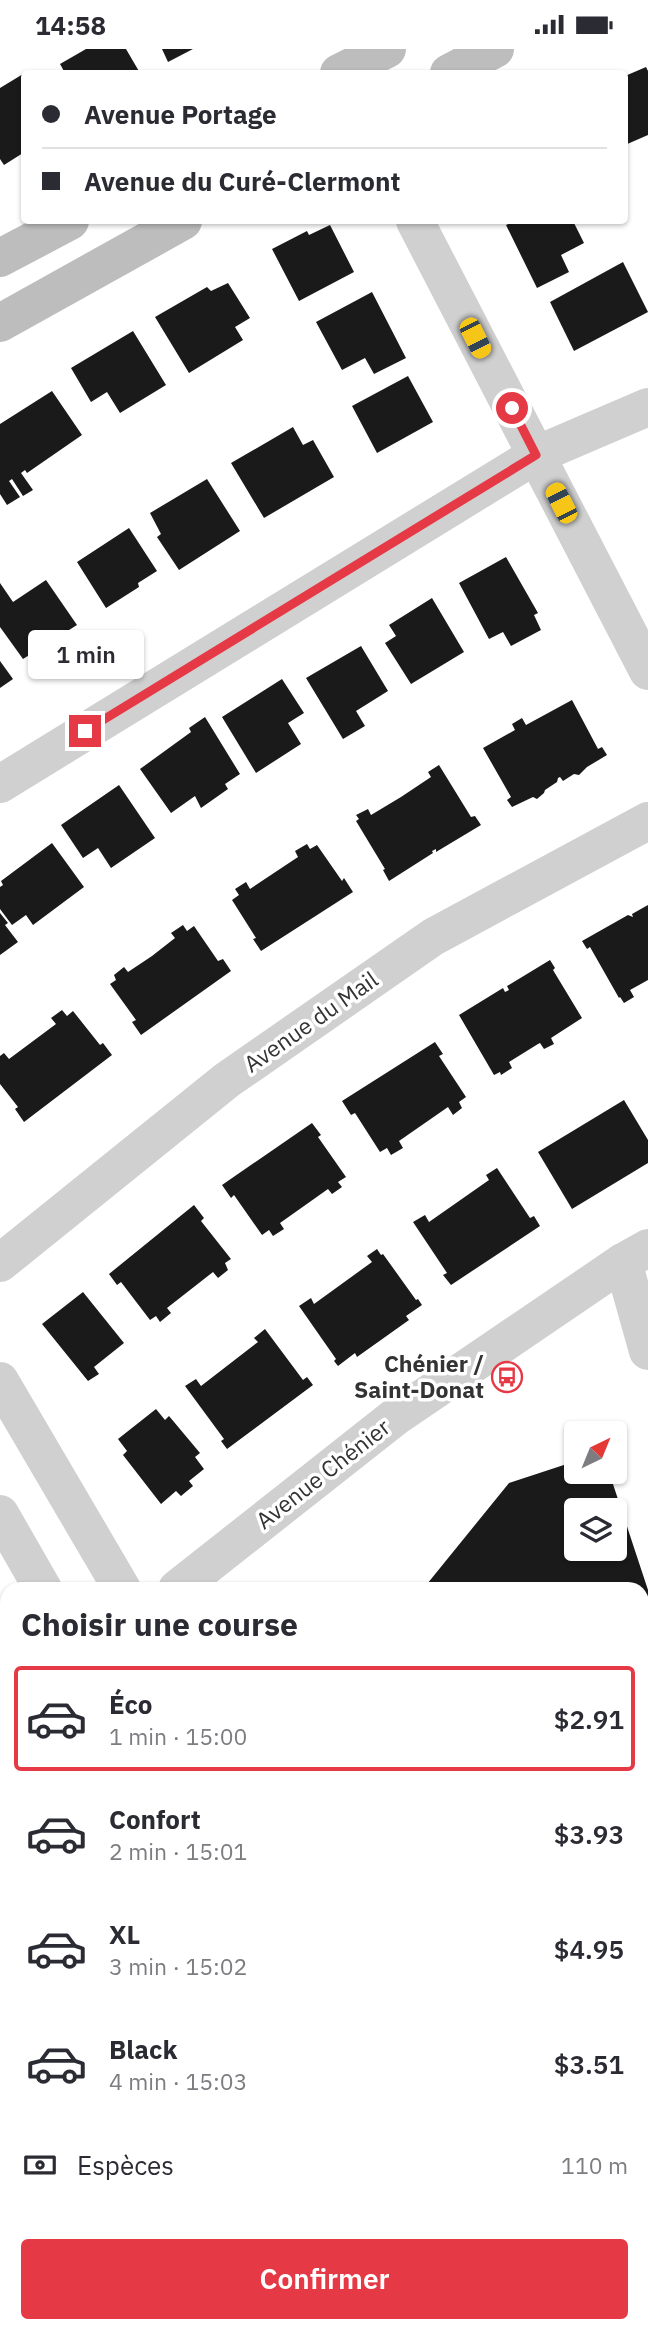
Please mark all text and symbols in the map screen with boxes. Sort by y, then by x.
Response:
text: 14:58 [35,8,106,42]
text: Avenue Portage [84,97,277,131]
text: Avenue du Curé-Clermont [84,164,400,198]
car [457,315,494,361]
route start [496,392,528,424]
car [543,480,580,526]
callout: 1 min [27,629,143,679]
text: 1 min [56,639,116,669]
route end [69,715,101,747]
street label: Avenue du Mail [238,964,383,1079]
place label: Chénier / Saint-Donat [354,1348,484,1404]
bus stop icon: Chénier / Saint-Donat [490,1360,524,1394]
street label: Avenue Chénier [249,1411,396,1535]
north arrow [564,1421,626,1484]
map controls [564,1421,627,1561]
button: layers [564,1498,627,1561]
text: Choisir une course [21,1603,298,1645]
icon: car [25,1687,88,1750]
text: Éco [109,1687,153,1721]
text: $2.91 [554,1702,624,1736]
text: 1 min · 15:00 [109,1721,247,1751]
icon: car [25,1802,88,1865]
text: Confort [109,1802,201,1836]
text: $3.93 [554,1817,624,1851]
text: 2 min · 15:01 [109,1836,247,1866]
icon: car [25,1917,88,1980]
text: XL [109,1917,140,1951]
text: $4.95 [554,1932,624,1966]
text: 3 min · 15:02 [109,1951,247,1981]
icon: car [25,2032,88,2095]
text: Black [109,2032,177,2066]
text: $3.51 [554,2047,624,2081]
text: 4 min · 15:03 [109,2066,247,2096]
icon: cash [21,2146,59,2184]
text: Espèces [77,2148,174,2182]
text: 110 m [561,2150,628,2180]
button: Confirmer [21,2239,628,2319]

